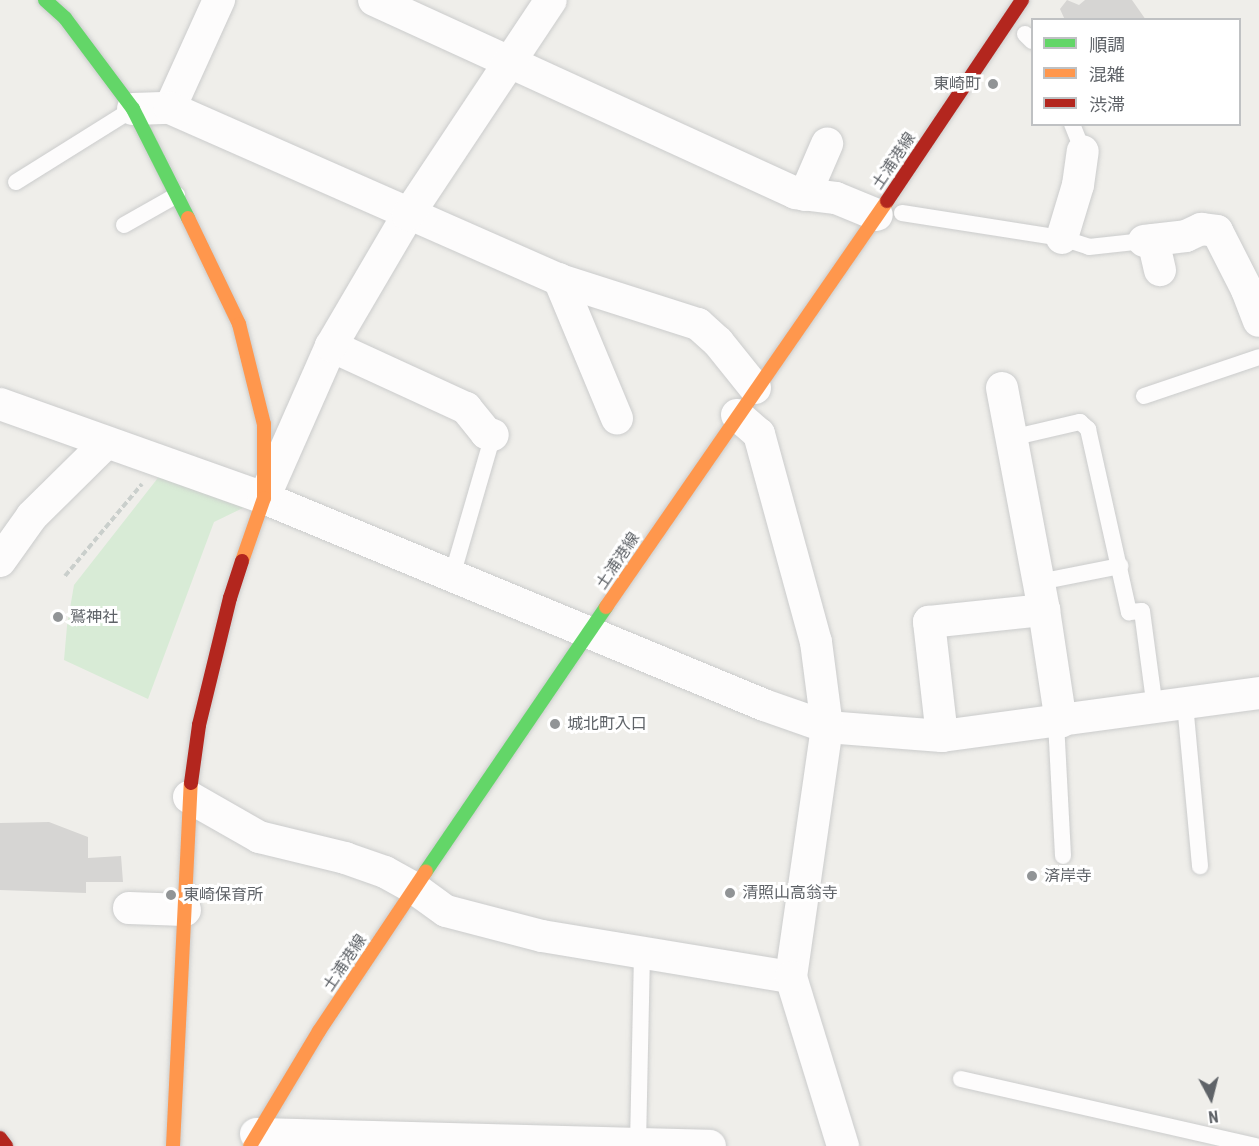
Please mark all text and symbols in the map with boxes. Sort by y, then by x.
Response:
legend [1031,18,1241,126]
text: 順調 [1089,34,1125,55]
text: 混雑 [1089,64,1125,85]
place label: 東崎町 [933,74,981,94]
marker: 東崎町 [986,77,1000,91]
text: 渋滞 [1089,94,1125,115]
street label: 土浦港線 [868,129,920,193]
street label: 土浦港線 [592,529,644,593]
place label: 鷲神社 [70,607,118,627]
marker: 鷲神社 [51,610,65,624]
place label: 城北町入口 [567,714,647,734]
marker: 城北町入口 [548,717,562,731]
place label: 済岸寺 [1044,866,1092,886]
marker: 済岸寺 [1025,869,1039,883]
place label: 清照山高翁寺 [742,883,838,903]
place label: 東崎保育所 [183,885,263,905]
marker: 清照山高翁寺 [723,886,737,900]
marker: 東崎保育所 [164,888,178,902]
street label: 土浦港線 [319,931,371,995]
north arrow [1181,1068,1241,1128]
text: N [1207,1106,1219,1126]

